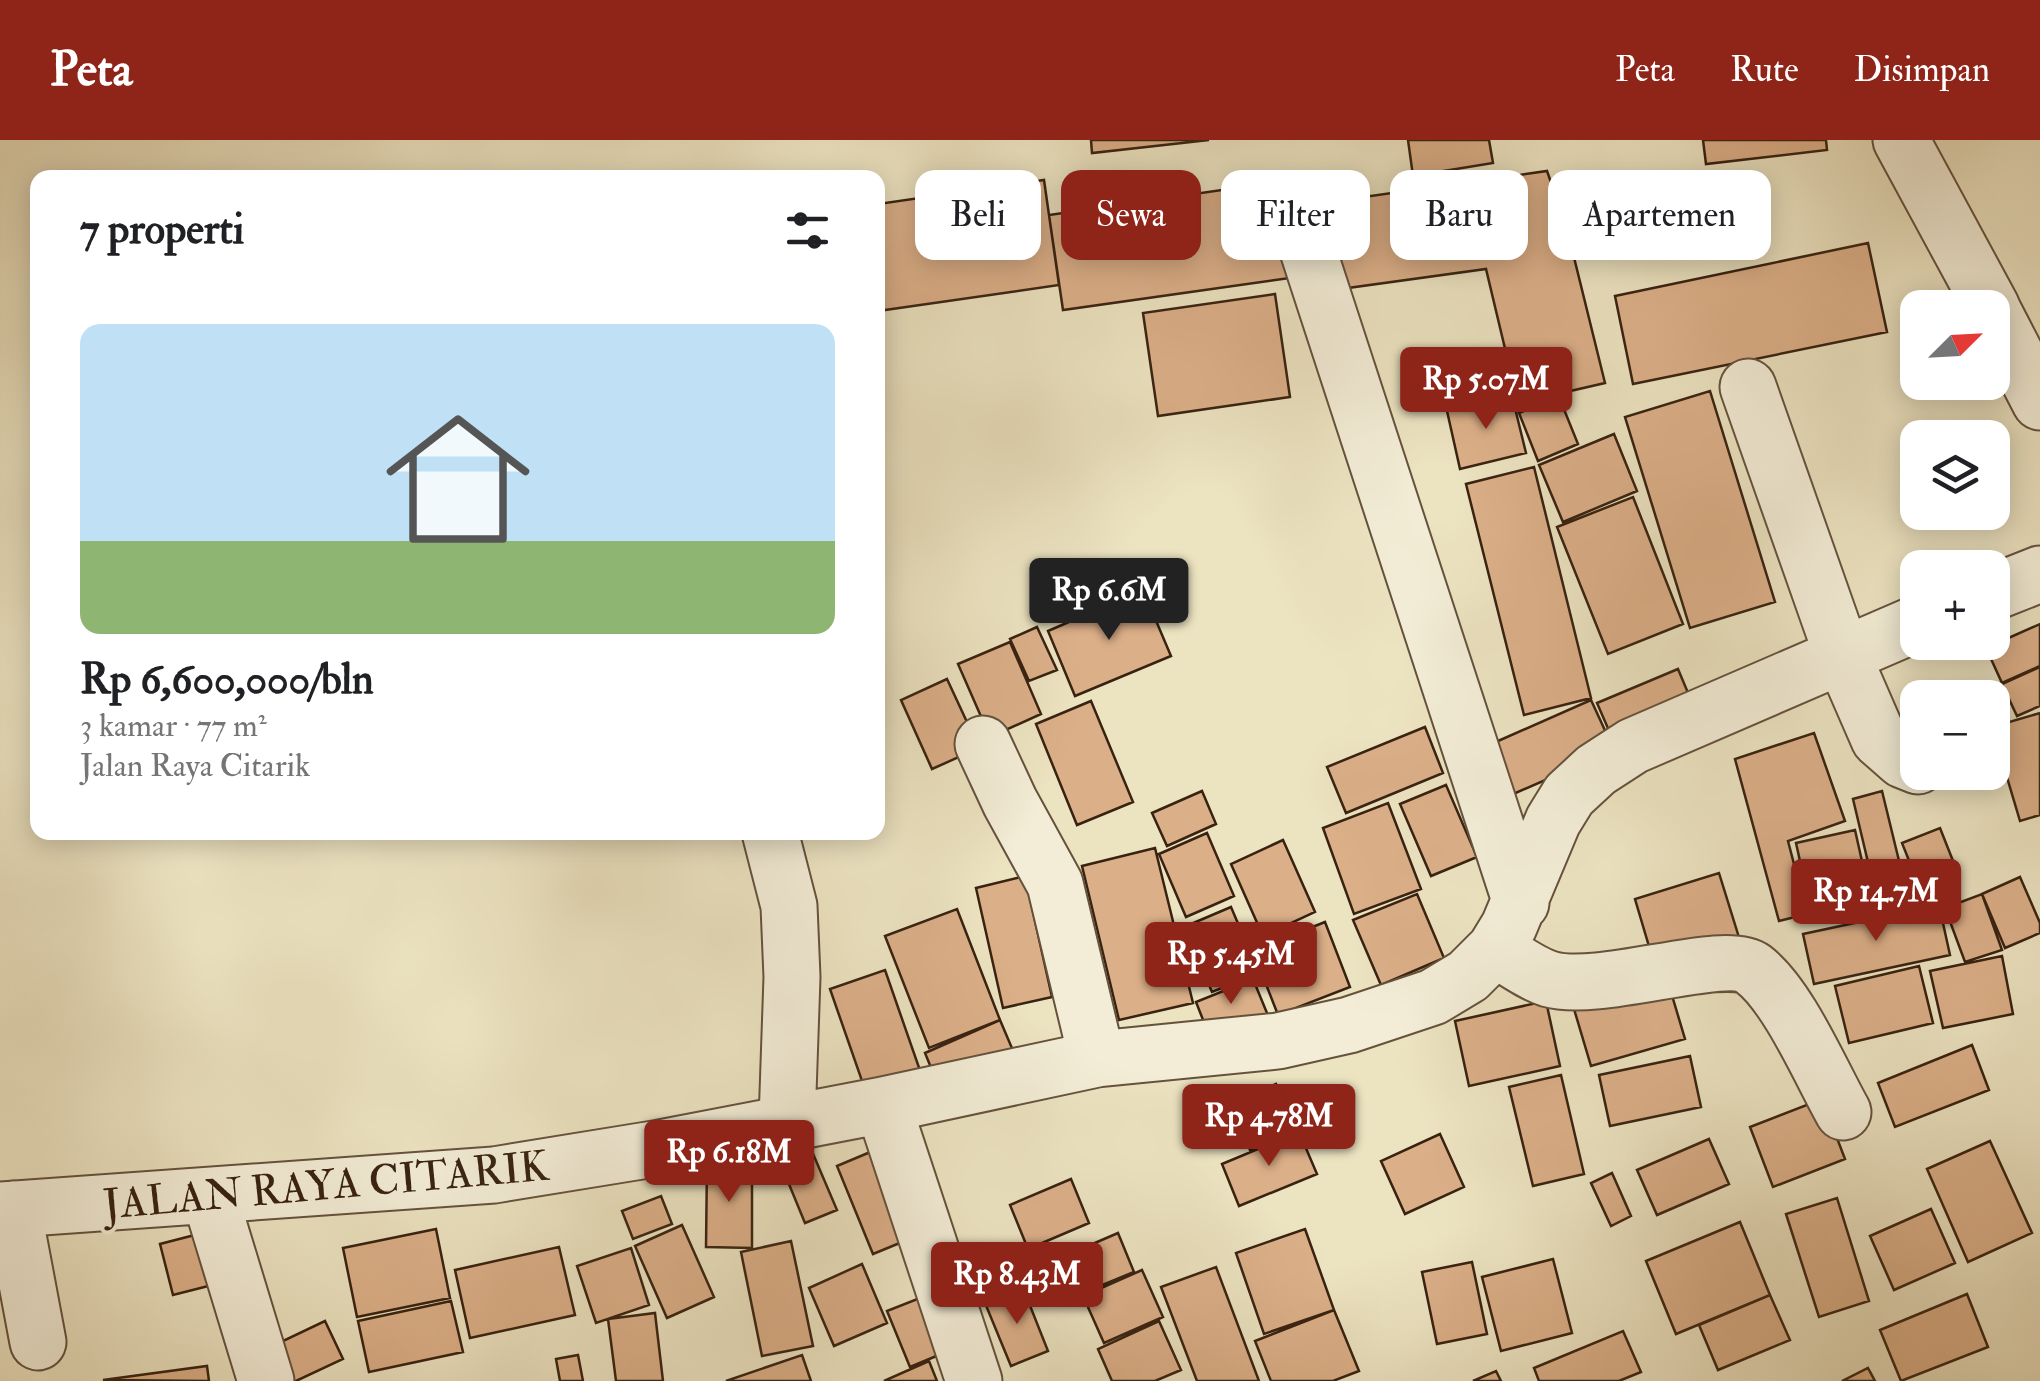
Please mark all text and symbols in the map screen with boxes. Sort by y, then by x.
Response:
text: Peta [50,40,132,100]
text: Peta [1615,48,1675,92]
text: Rute [1730,48,1799,92]
text: Disimpan [1854,48,1990,92]
chip: Beli [915,170,1041,260]
chip: Sewa [1061,170,1201,260]
chip: Filter [1221,170,1370,260]
chip: Baru [1390,170,1528,260]
chip: Apartemen [1548,170,1771,260]
icon: filters [780,203,835,258]
text: 7 properti [80,204,244,256]
north arrow [1900,290,2010,400]
map controls [1900,290,2010,790]
pin: Rp 5.07M [1383,347,1589,432]
text: Rp 5.07M [1422,359,1550,399]
icon: home [368,389,548,569]
button: layers [1900,420,2010,530]
button: + [1900,550,2010,660]
pin: Rp 6.6M [1017,558,1201,643]
text: Rp 6.6M [1051,570,1167,610]
text: Rp 6,600,000/bln [80,654,374,706]
button: − [1900,680,2010,790]
text: 3 kamar · 77 m² [80,706,267,746]
text: Jalan Raya Citarik [80,746,310,786]
pin: Rp 14.7M [1773,859,1979,944]
text: Rp 14.7M [1813,871,1939,911]
pin: Rp 5.45M [1128,922,1334,1007]
text: Rp 5.45M [1167,934,1295,974]
pin: Rp 4.78M [1166,1084,1372,1169]
text: Rp 4.78M [1204,1096,1334,1136]
pin: Rp 6.18M [626,1120,832,1205]
text: Rp 6.18M [666,1132,792,1172]
street label: JALAN RAYA CITARIK [100,1141,552,1231]
pin: Rp 8.43M [914,1242,1120,1327]
text: Rp 8.43M [953,1254,1081,1294]

